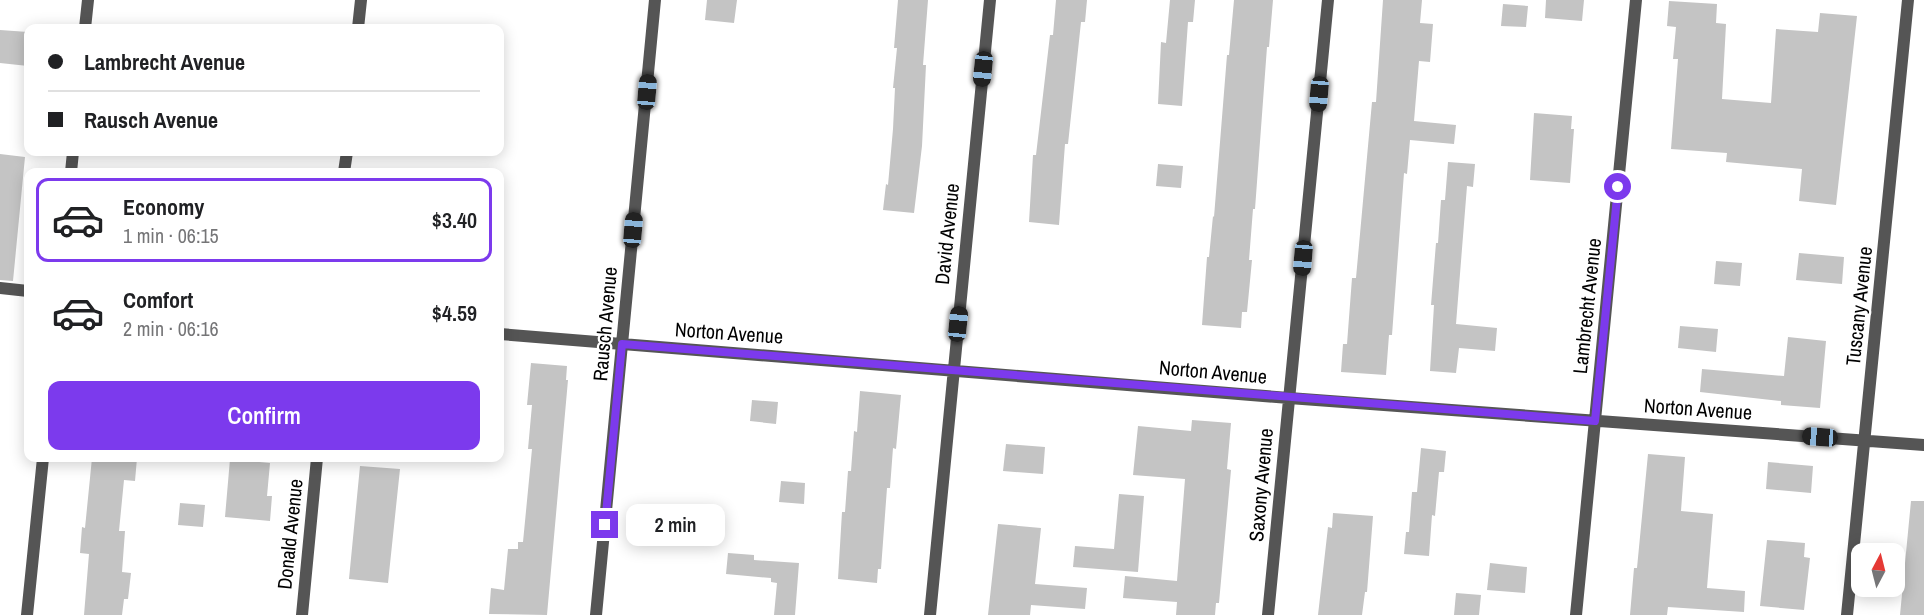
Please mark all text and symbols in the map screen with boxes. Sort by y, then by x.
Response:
text: Lambrecht Avenue [84,47,245,77]
car [972,50,994,88]
car [636,73,658,111]
car [1308,75,1330,113]
text: Rausch Avenue [84,105,218,135]
route start [1604,173,1631,200]
street label: David Avenue [928,182,965,286]
text: Economy [123,192,204,222]
icon: car [51,193,105,247]
text: $3.40 [432,205,477,235]
car [622,211,644,249]
text: 1 min · 06:15 [123,222,219,249]
street label: Lambrecht Avenue [1566,237,1607,375]
car [1292,239,1314,277]
street label: Tuscany Avenue [1839,245,1878,367]
street label: Rausch Avenue [586,266,623,382]
text: Comfort [123,285,193,315]
icon: car [51,286,105,340]
text: $4.59 [432,298,477,328]
car [947,305,969,343]
text: 2 min · 06:16 [123,315,219,342]
street label: Norton Avenue [674,315,784,350]
street label: Norton Avenue [1158,353,1268,390]
button: Confirm [48,381,480,450]
street label: Norton Avenue [1643,391,1753,426]
street label: Saxony Avenue [1242,427,1279,543]
car [1801,427,1839,447]
street label: Donald Avenue [270,477,309,591]
callout: 2 min [626,504,725,546]
route end [591,511,618,538]
text: 2 min [654,511,697,538]
north arrow [1851,543,1905,597]
map controls [1851,543,1905,597]

